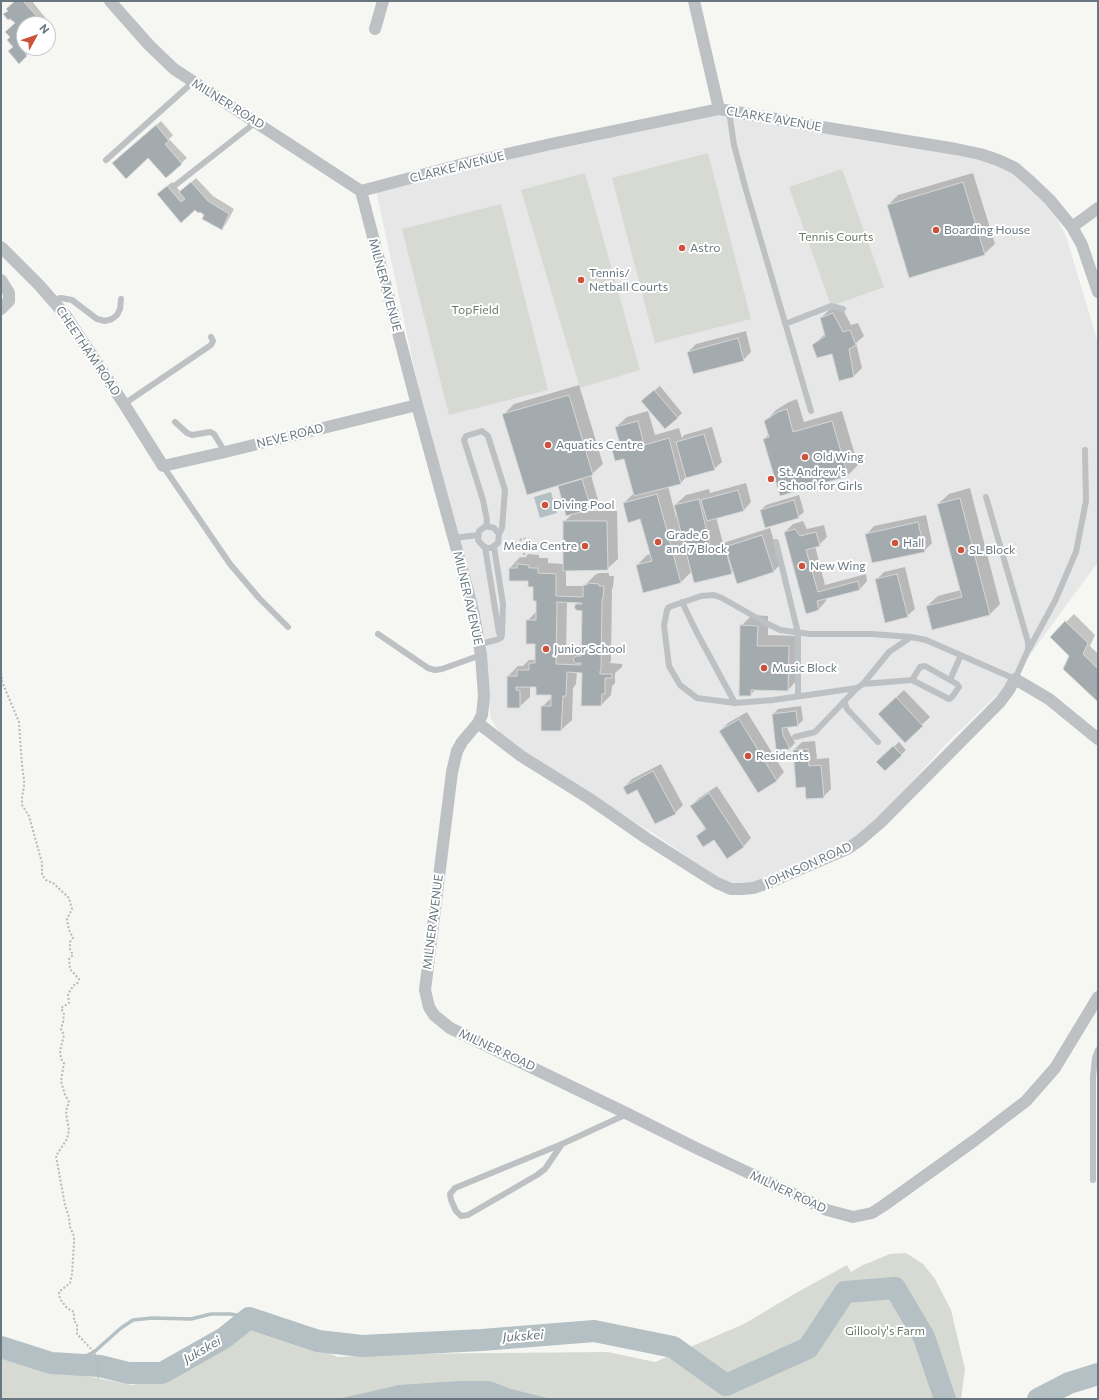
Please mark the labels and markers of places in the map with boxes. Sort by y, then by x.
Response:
place label: Boarding House [944,223,1030,237]
marker: Boarding House [931,225,941,235]
place label: Astro [690,241,720,255]
marker: Astro [677,243,687,253]
place label: Tennis/ Netball Courts [589,266,668,294]
marker: Tennis/ Netball Courts [576,275,586,285]
place label: Aquatics Centre [556,438,643,452]
marker: Aquatics Centre [543,440,553,450]
place label: Old Wing [813,450,864,464]
marker: Old Wing [800,452,810,462]
place label: St. Andrew's School for Girls [779,465,862,493]
marker: St. Andrew's School for Girls [766,474,776,484]
place label: Diving Pool [553,498,615,512]
marker: Diving Pool [540,500,550,510]
place label: Grade 6 and 7 Block [666,528,727,556]
place label: Hall [903,536,924,550]
marker: Grade 6 and 7 Block [653,537,663,547]
marker: Hall [890,538,900,548]
place label: Media Centre [503,539,577,553]
marker: Media Centre [580,541,590,551]
place label: SL Block [969,543,1016,557]
marker: SL Block [956,545,966,555]
place label: New Wing [810,559,866,573]
marker: New Wing [797,561,807,571]
place label: Junior School [554,642,626,656]
marker: Junior School [541,644,551,654]
place label: Music Block [772,661,837,675]
marker: Music Block [759,663,769,673]
place label: Residents [756,749,809,763]
marker: Residents [743,751,753,761]

